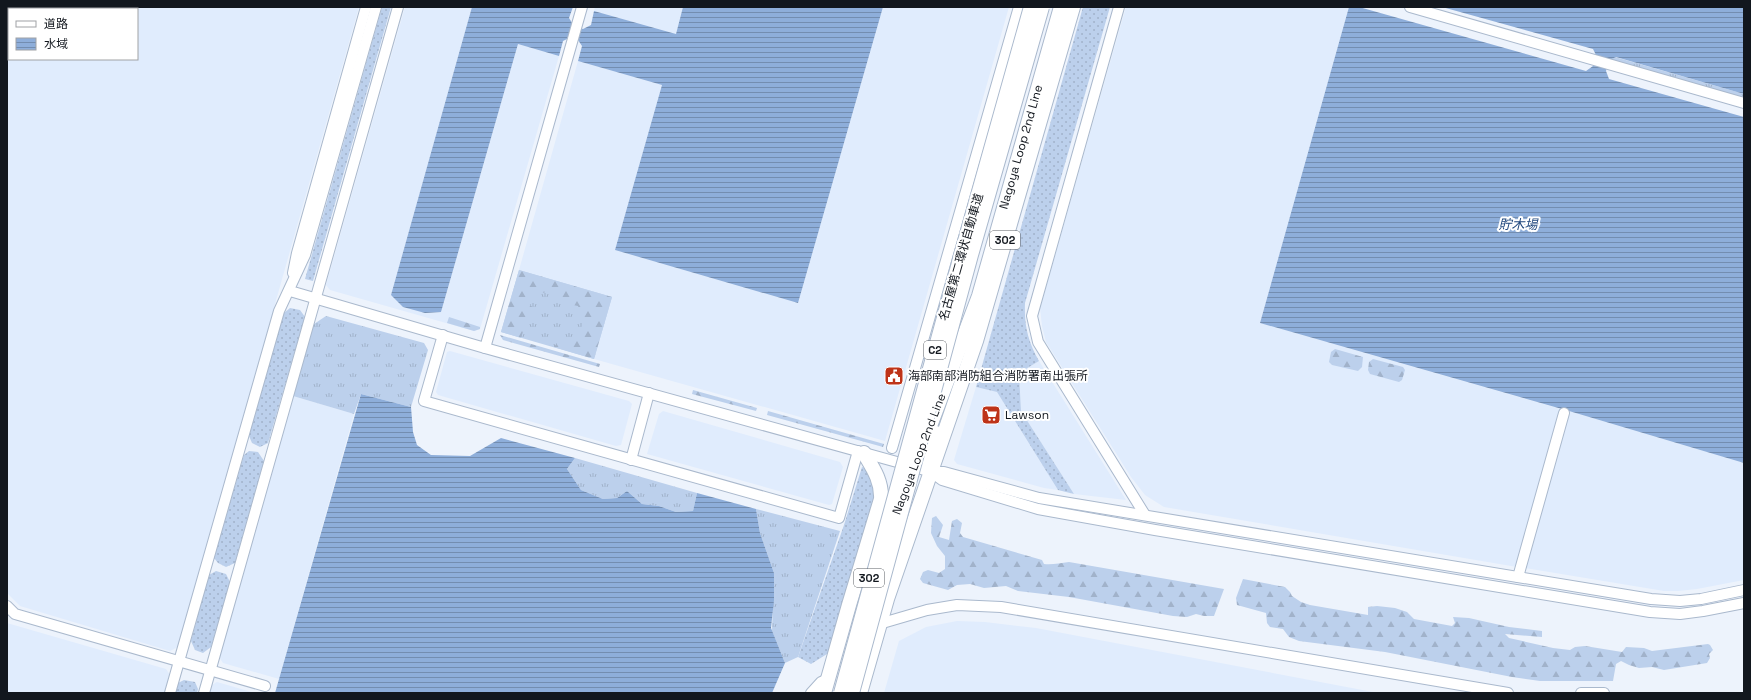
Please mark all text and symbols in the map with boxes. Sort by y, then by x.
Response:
legend [8,8,138,60]
text: 道路 [44,16,68,32]
text: 水域 [44,36,68,52]
street label: Nagoya Loop 2nd Line [996,83,1046,211]
street label: 名古屋第二環状自動車道 [935,191,987,323]
water label: 貯木場 [1498,216,1539,233]
road number: 302 [990,231,1020,249]
road number: C2 [924,341,946,359]
public building icon: 海部南部消防組合消防署南出張所 [883,365,905,387]
place label: 海部南部消防組合消防署南出張所 [908,368,1088,384]
street label: Nagoya Loop 2nd Line [888,391,950,517]
supermarket icon: Lawson [980,404,1002,426]
place label: Lawson [1005,407,1049,423]
road number: 302 [854,569,884,587]

